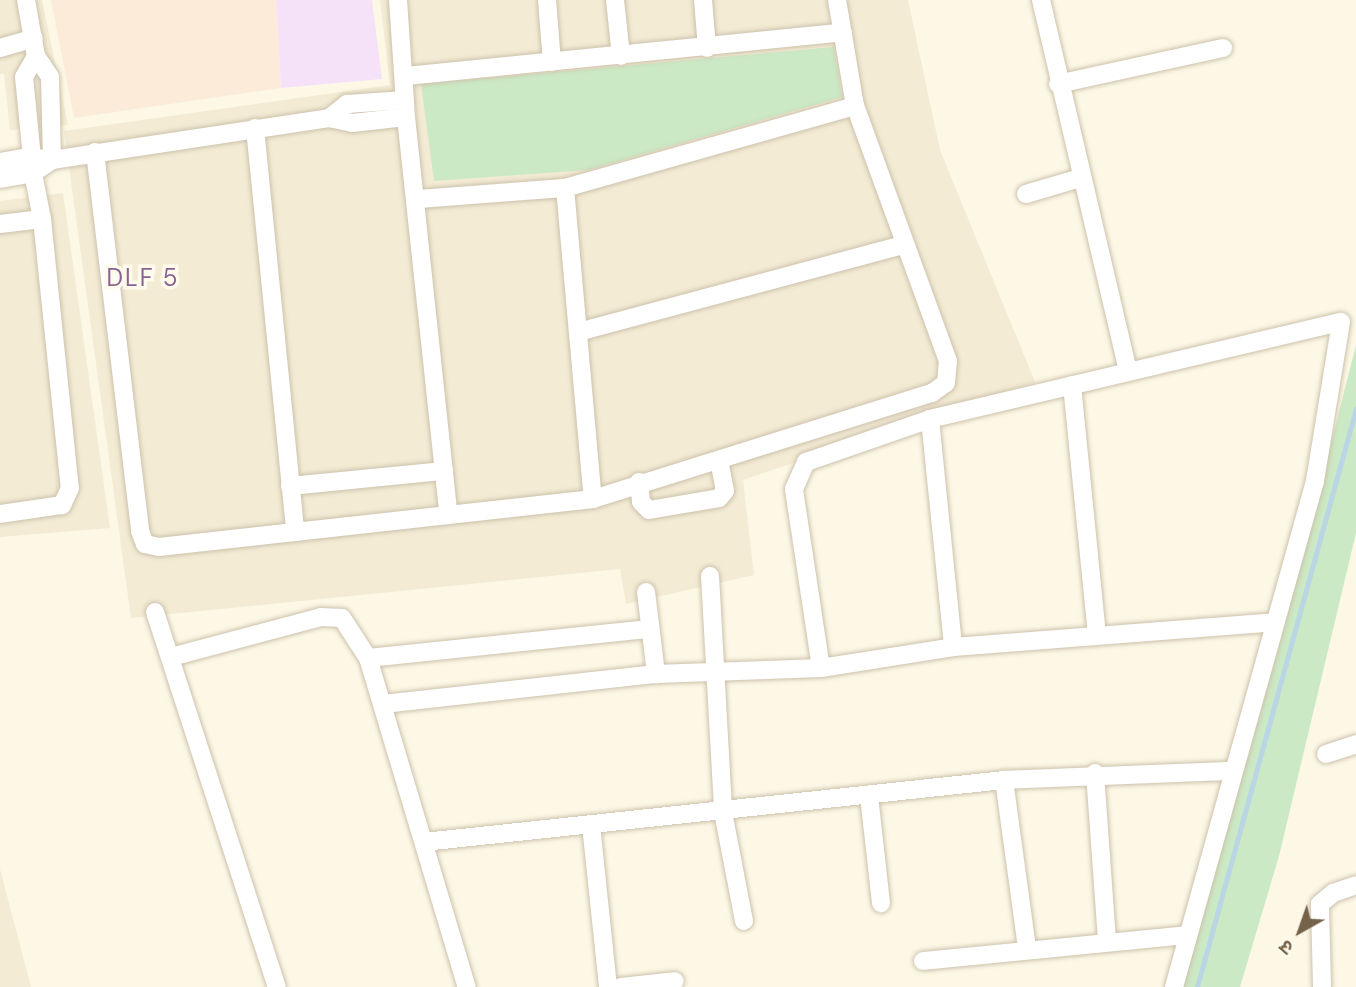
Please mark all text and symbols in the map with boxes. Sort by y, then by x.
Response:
district label: DLF 5 [107,264,179,292]
north arrow [1265,896,1335,966]
text: उ [1274,934,1298,961]

